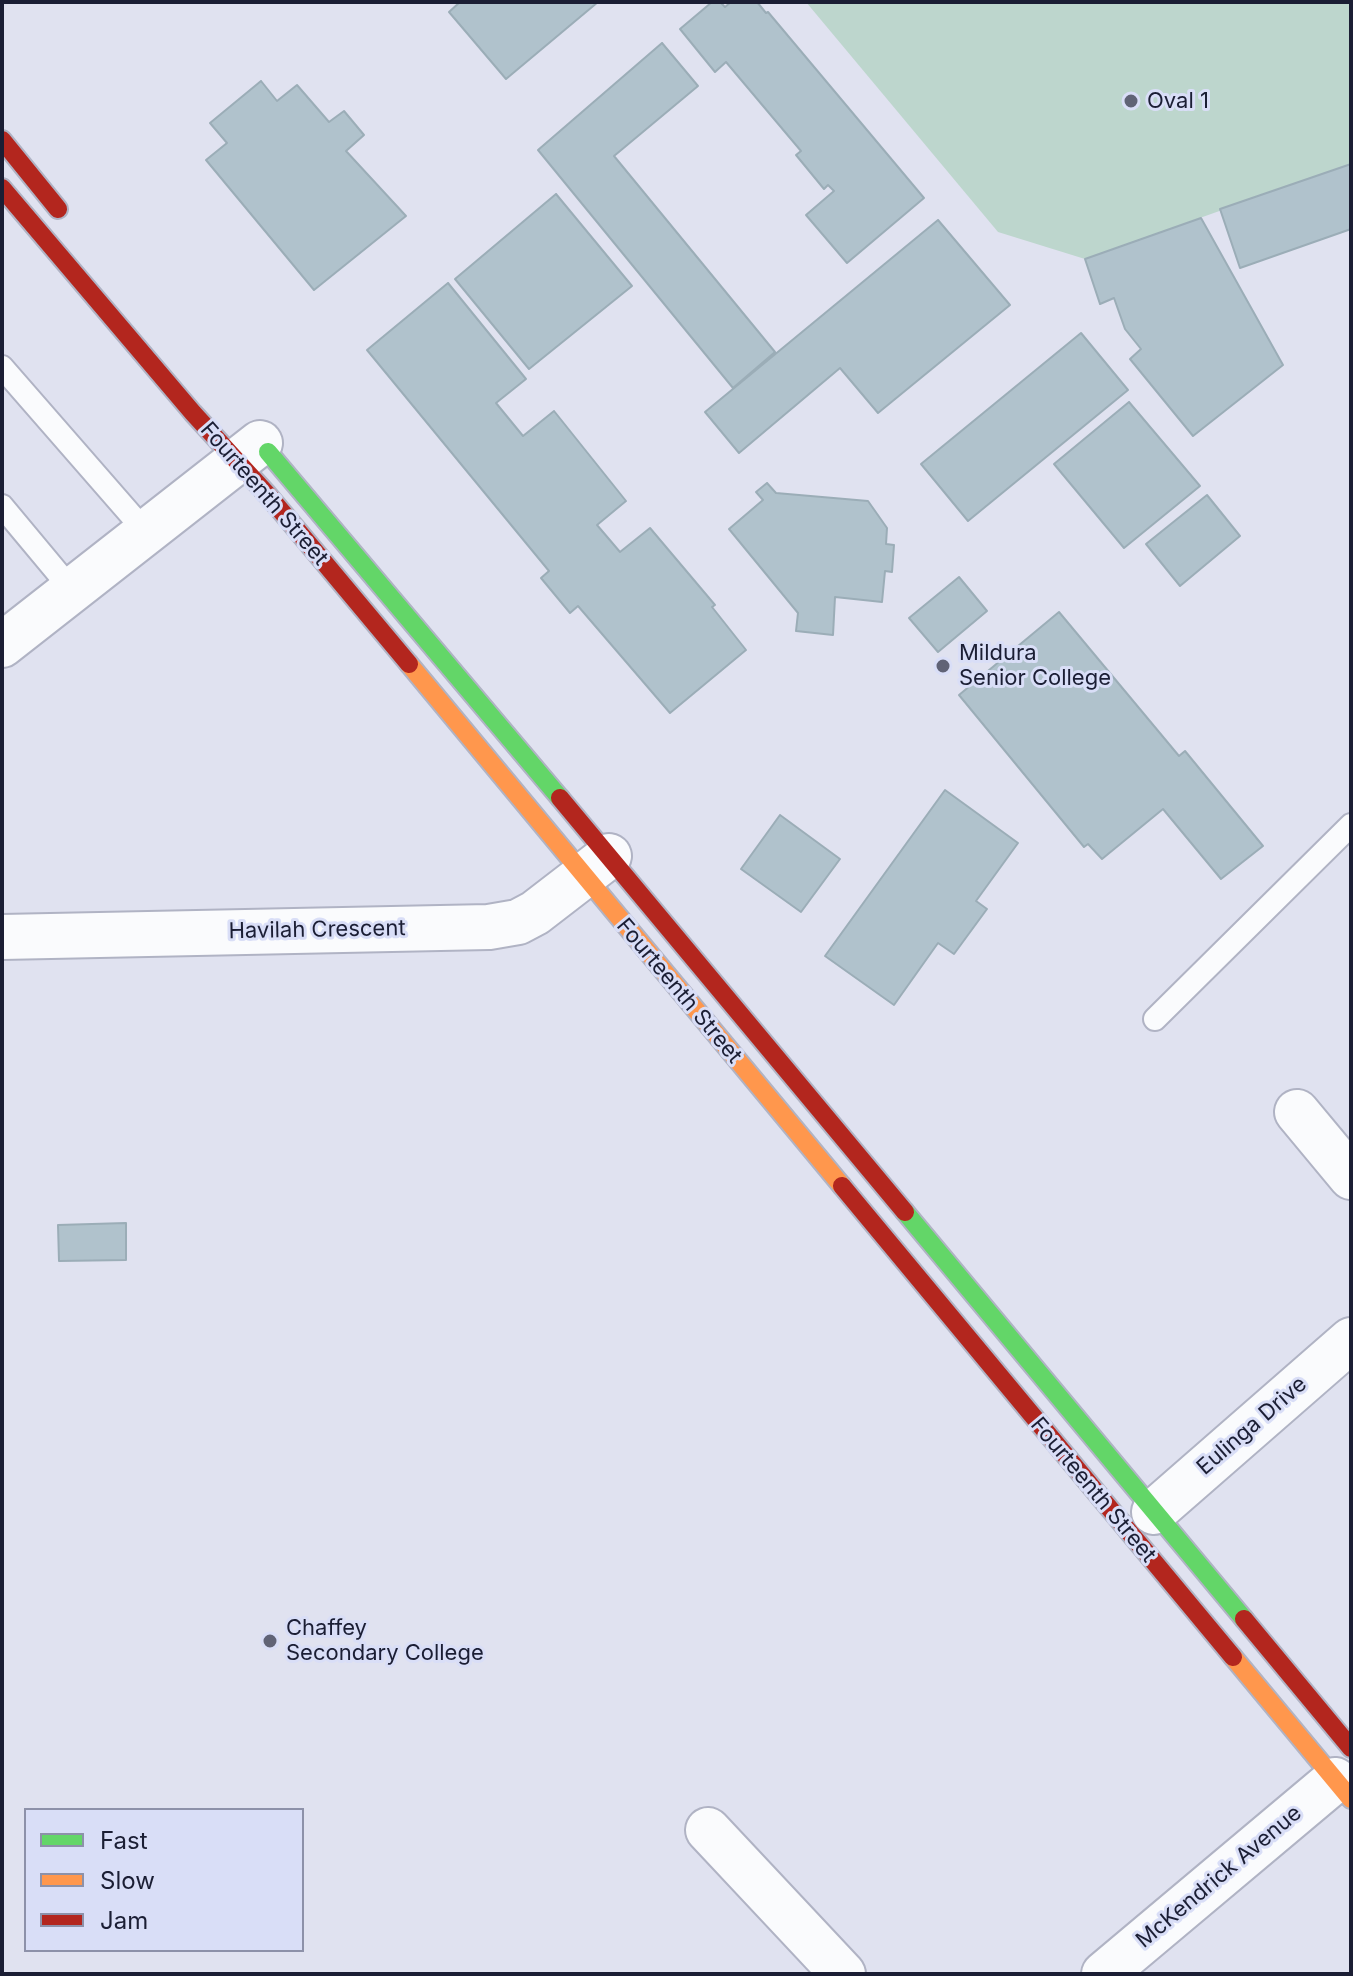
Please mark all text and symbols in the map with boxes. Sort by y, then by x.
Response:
place label: Oval 1 [1147,88,1209,114]
marker: Oval 1 [1122,92,1140,110]
street label: Fourteenth Street [195,417,333,571]
place label: Mildura Senior College [959,640,1111,692]
marker: Mildura Senior College [934,657,952,675]
street label: Fourteenth Street [611,913,747,1069]
street label: Havilah Crescent [228,915,406,945]
street label: Eulinga Drive [1192,1371,1312,1481]
street label: Fourteenth Street [1025,1412,1161,1568]
place label: Chaffey Secondary College [286,1615,484,1666]
marker: Chaffey Secondary College [261,1632,279,1650]
street label: McKendrick Avenue [1131,1800,1307,1954]
legend [24,1808,304,1952]
text: Fast [100,1826,148,1855]
text: Slow [100,1866,155,1895]
text: Jam [100,1906,148,1935]

